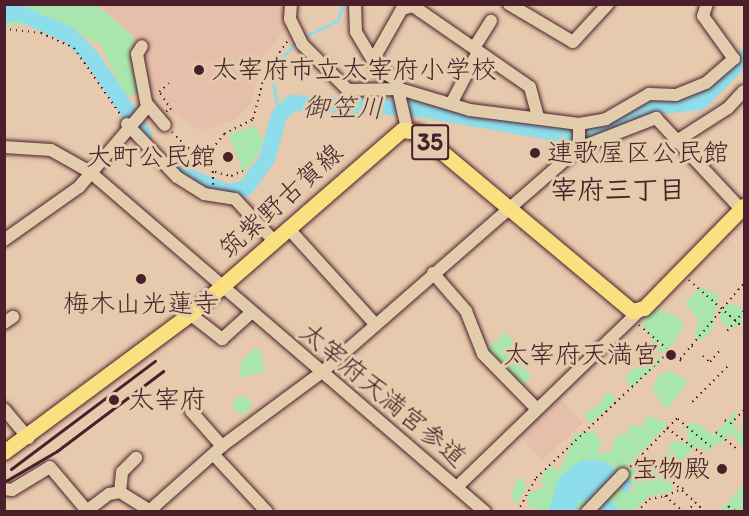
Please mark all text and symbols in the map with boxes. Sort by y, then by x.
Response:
place label: 太宰府市立太宰府小学校 [211,54,497,86]
marker: 太宰府市立太宰府小学校 [192,63,206,77]
water label: 御笠川 [302,90,384,124]
road number: 35 [410,121,450,163]
street label: 筑紫野古賀線 [213,137,349,265]
place label: 連歌屋区公民館 [547,137,729,169]
place label: 大町公民館 [86,141,216,173]
marker: 連歌屋区公民館 [528,146,542,160]
marker: 大町公民館 [221,150,235,164]
district label: 宰府三丁目 [551,174,685,206]
marker: 梅木山光蓮寺 [134,272,148,286]
place label: 梅木山光蓮寺 [63,288,219,320]
street label: 太宰府天満宮参道 [293,316,473,474]
place label: 太宰府天満宮 [503,339,659,371]
marker: 太宰府天満宮 [664,348,678,362]
place label: 太宰府 [128,384,206,416]
marker: 太宰府 [105,391,123,409]
place label: 宝物殿 [632,453,710,485]
marker: 宝物殿 [715,462,729,476]

